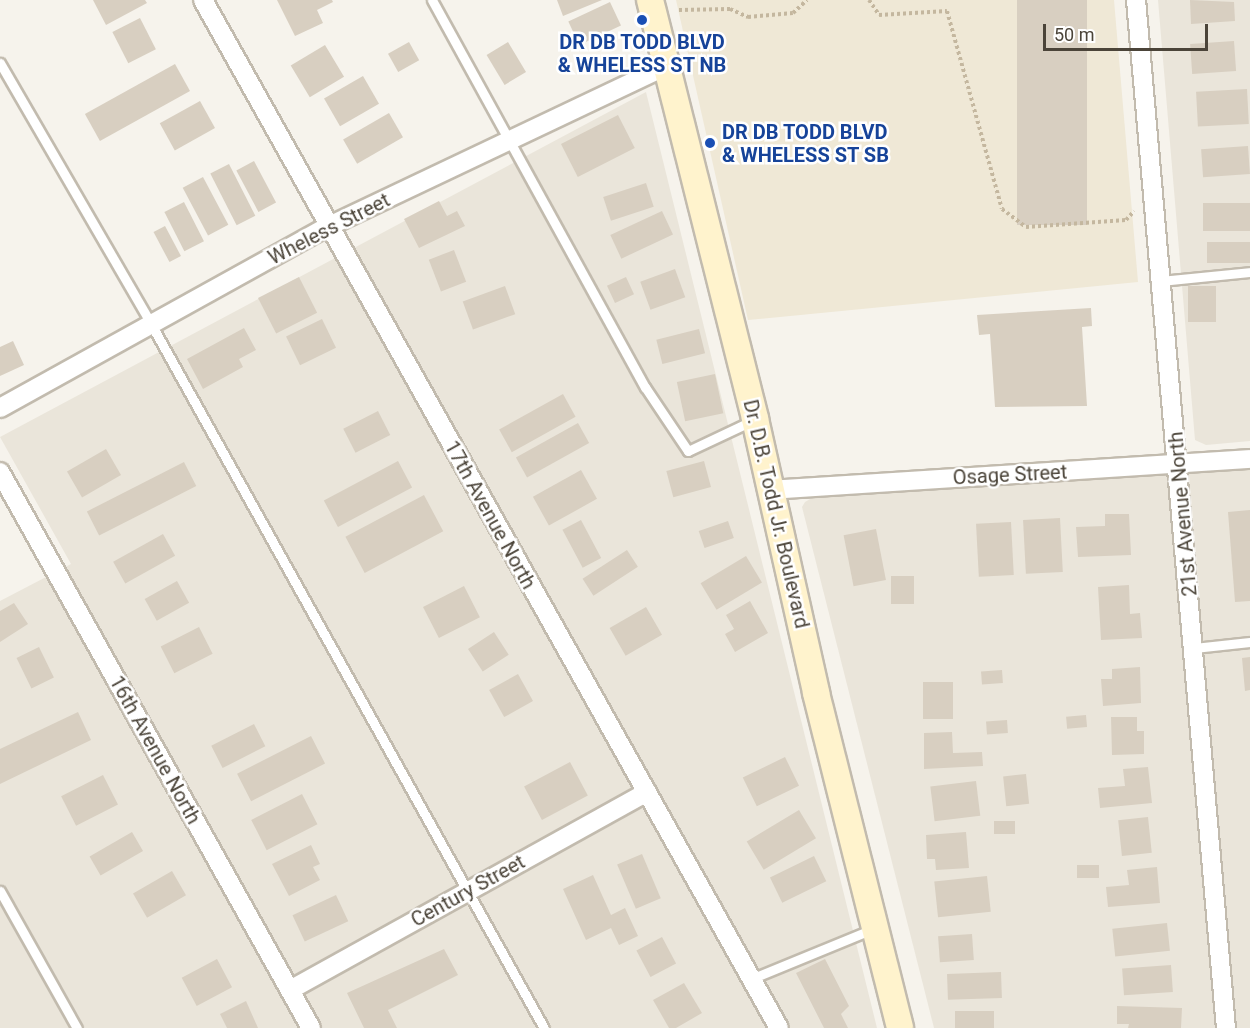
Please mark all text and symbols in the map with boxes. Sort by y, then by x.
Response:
scale bar [1046,12,1211,50]
marker: DR DB TODD BLVD & WHELESS ST NB [635,13,649,27]
text: 50 m [1054,24,1094,45]
place label: DR DB TODD BLVD & WHELESS ST NB [557,30,727,77]
place label: DR DB TODD BLVD & WHELESS ST SB [722,120,889,167]
marker: DR DB TODD BLVD & WHELESS ST SB [703,136,717,150]
street label: Wheless Street [264,188,394,270]
street label: Dr. D.B. Todd Jr. Boulevard [738,397,814,631]
street label: 21st Avenue North [1164,431,1202,597]
street label: 17th Avenue North [439,437,541,593]
street label: Osage Street [952,460,1068,490]
street label: 16th Avenue North [104,672,206,828]
street label: Century Street [407,850,529,932]

